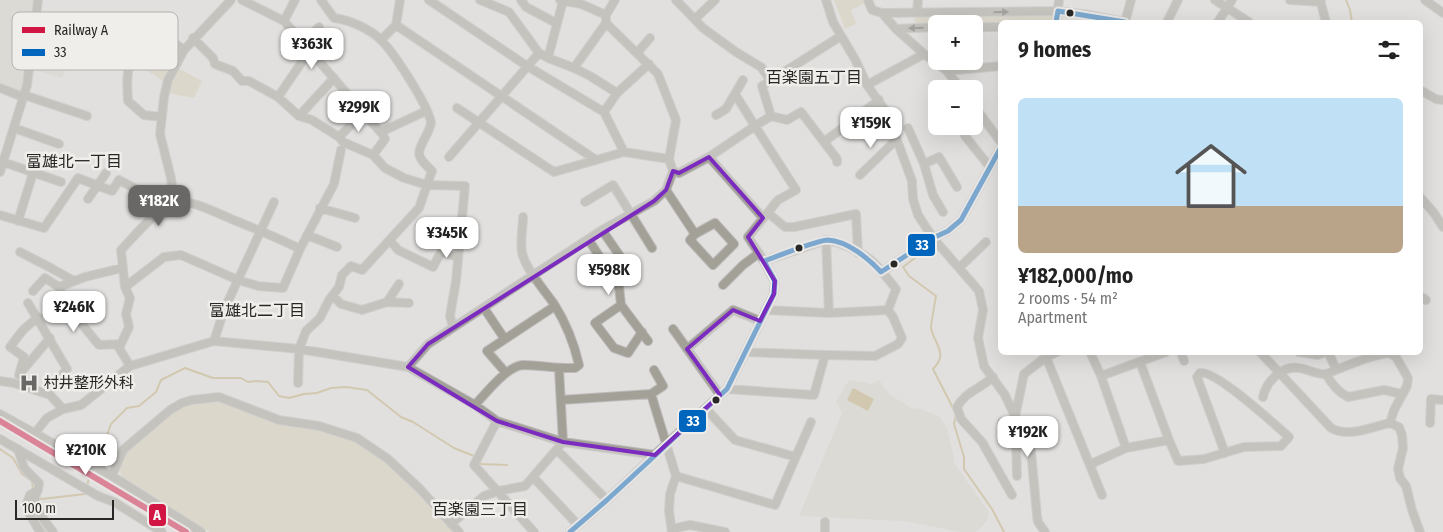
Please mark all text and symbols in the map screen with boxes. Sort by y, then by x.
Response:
one-way arrow [993,8,1009,16]
unlabelled marker [1065,8,1075,18]
legend [12,12,178,70]
map controls [928,15,983,135]
button: + [928,15,983,70]
text: Railway A [54,22,109,39]
one-way arrow [908,25,924,33]
pin: ¥363K [277,28,347,70]
text: ¥363K [292,34,332,53]
icon: filters [1375,36,1403,64]
text: 9 homes [1018,37,1091,63]
text: 33 [54,44,67,61]
district label: 百楽園五丁目 [766,68,862,87]
button: − [928,80,983,135]
pin: ¥299K [324,90,394,133]
text: ¥299K [338,97,380,116]
pin: ¥159K [836,106,906,149]
text: ¥159K [851,113,891,132]
icon: home [1166,131,1256,221]
district label: 富雄北一丁目 [26,152,122,171]
pin: ¥182K [124,184,194,227]
text: ¥182K [139,191,179,210]
pin: ¥345K [412,216,482,259]
text: ¥345K [427,223,467,242]
line badge: 33 [907,233,936,257]
text: 33 [914,237,929,254]
unlabelled marker [794,243,804,253]
pin: ¥598K [574,254,644,296]
unlabelled marker [889,259,899,269]
text: ¥598K [588,260,630,279]
text: ¥182,000/mo [1018,263,1133,289]
text: 2 rooms · 54 m² [1018,289,1118,308]
pin: ¥246K [39,290,109,333]
text: ¥246K [53,297,95,316]
district label: 富雄北二丁目 [209,301,305,320]
text: Apartment [1018,308,1087,327]
hospital icon: 村井整形外科 [18,372,40,394]
place label: 村井整形外科 [44,374,134,392]
unlabelled marker [711,395,721,405]
line badge: 33 [678,409,707,433]
text: 33 [685,413,700,430]
pin: ¥192K [993,416,1063,458]
text: ¥192K [1008,422,1048,441]
pin: ¥210K [51,434,121,476]
text: ¥210K [66,440,106,459]
scale bar [15,497,114,520]
text: 100 m [22,500,56,517]
district label: 百楽園三丁目 [432,500,528,519]
line badge: A [148,503,167,527]
text: A [152,507,161,524]

